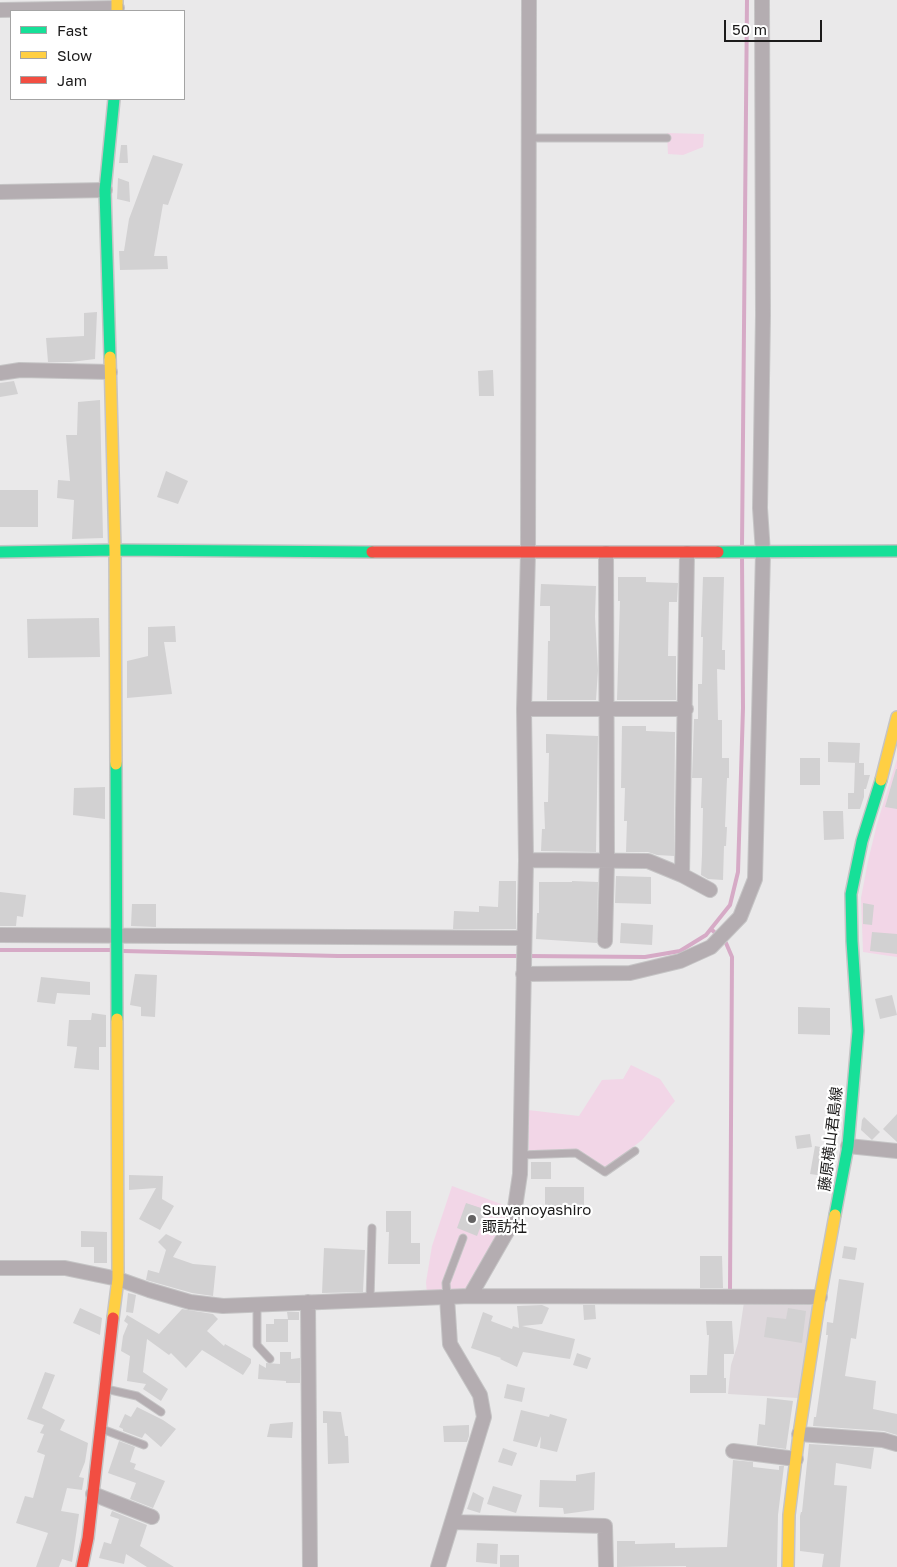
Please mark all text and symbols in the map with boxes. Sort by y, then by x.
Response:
legend [10,10,185,100]
scale bar [727,10,824,42]
text: 50 m [732,20,767,38]
text: Fast [57,21,88,39]
text: Slow [57,46,92,64]
text: Jam [57,71,87,89]
street label: 藤原横山君島線 [816,1086,846,1192]
place label: Suwanoyashiro 諏訪社 [482,1201,591,1236]
marker: Suwanoyashiro 諏訪社 [466,1213,478,1225]

